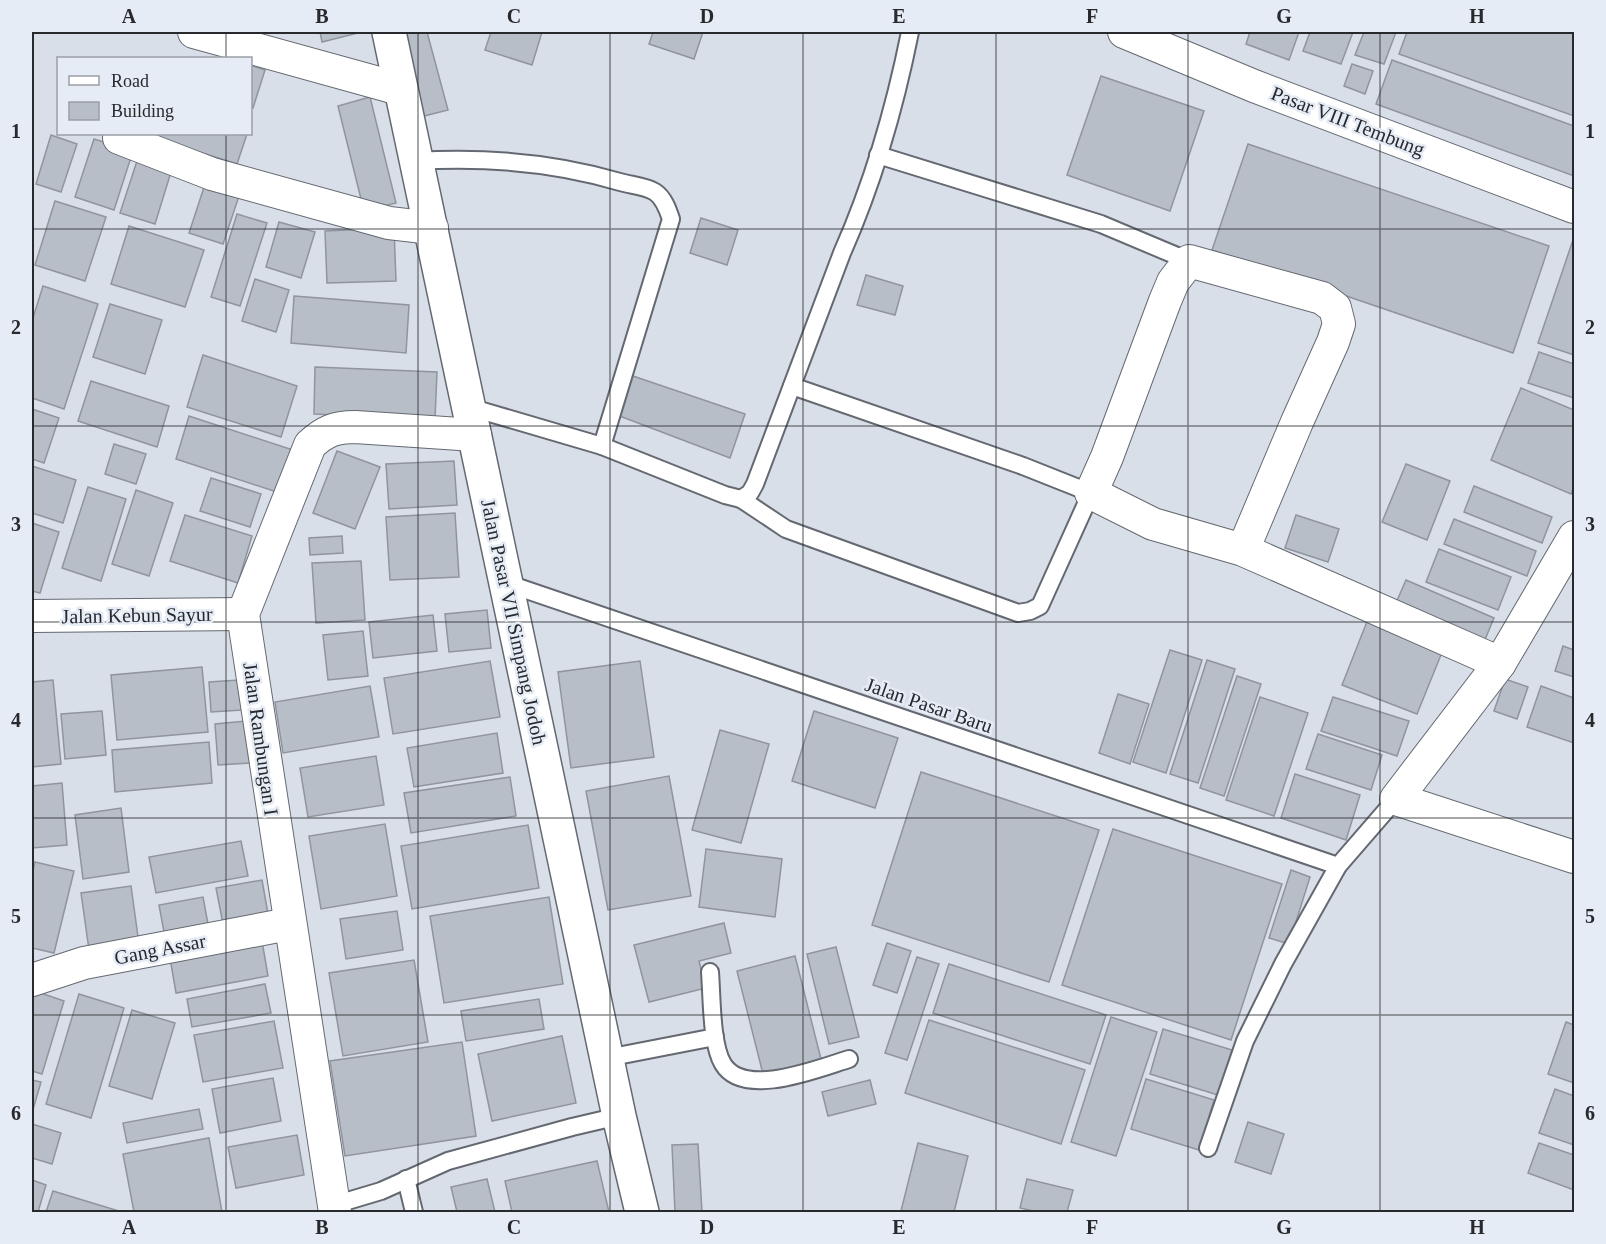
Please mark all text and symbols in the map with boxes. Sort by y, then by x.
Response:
text: A [122,5,137,27]
text: B [315,5,329,27]
text: C [507,5,521,27]
text: D [700,5,714,27]
text: E [892,5,906,27]
text: F [1086,5,1098,27]
text: G [1276,5,1292,27]
text: H [1469,5,1485,27]
legend [57,57,252,135]
text: Road [111,71,149,91]
street label: Pasar VIII Tembung [1268,82,1428,161]
text: Building [111,101,174,121]
text: 1 [11,120,21,142]
text: 1 [1585,120,1595,142]
text: 2 [11,316,21,338]
text: 2 [1585,316,1595,338]
street label: Jalan Pasar VII Simpang Jodoh [476,497,551,747]
text: 3 [11,513,21,535]
text: 3 [1585,513,1595,535]
street label: Jalan Kebun Sayur [61,603,213,628]
street label: Jalan Rambungan I [238,661,283,817]
street label: Jalan Pasar Baru [862,673,996,737]
text: 4 [11,709,21,731]
text: 4 [1585,709,1595,731]
text: 5 [11,905,21,927]
text: 5 [1585,905,1595,927]
street label: Gang Assar [112,929,208,970]
text: 6 [11,1102,21,1124]
text: 6 [1585,1102,1595,1124]
text: A [122,1216,137,1238]
text: B [315,1216,329,1238]
text: C [507,1216,521,1238]
text: D [700,1216,714,1238]
text: E [892,1216,906,1238]
text: F [1086,1216,1098,1238]
text: G [1276,1216,1292,1238]
text: H [1469,1216,1485,1238]

